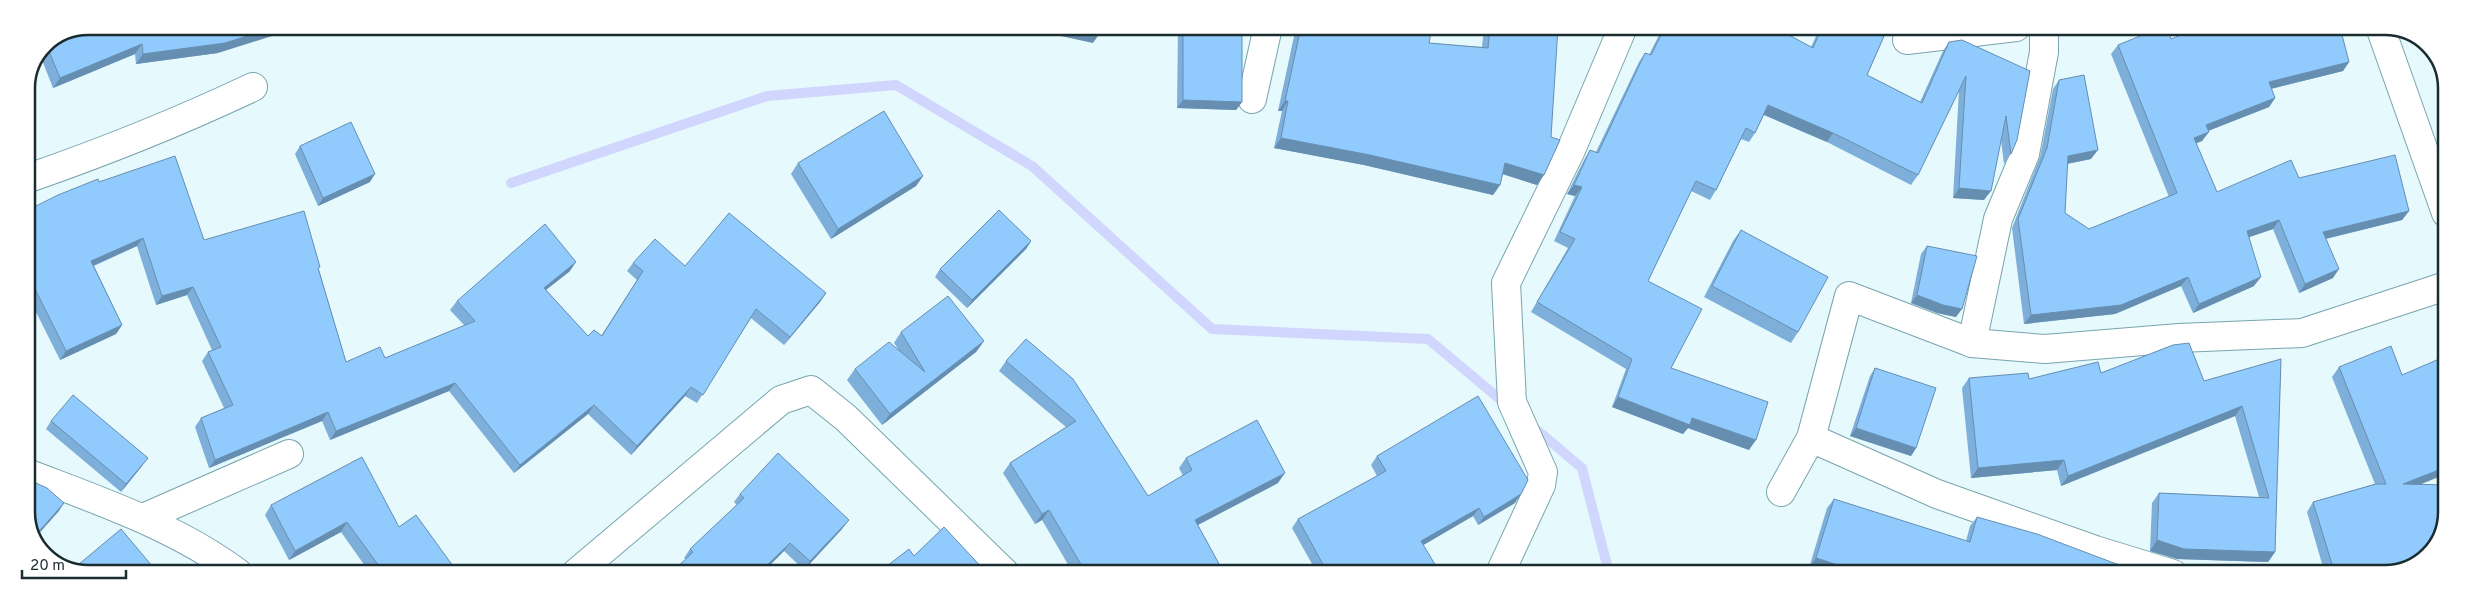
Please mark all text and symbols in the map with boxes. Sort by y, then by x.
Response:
scale bar [22,548,126,580]
text: 20 m [30,557,65,576]

